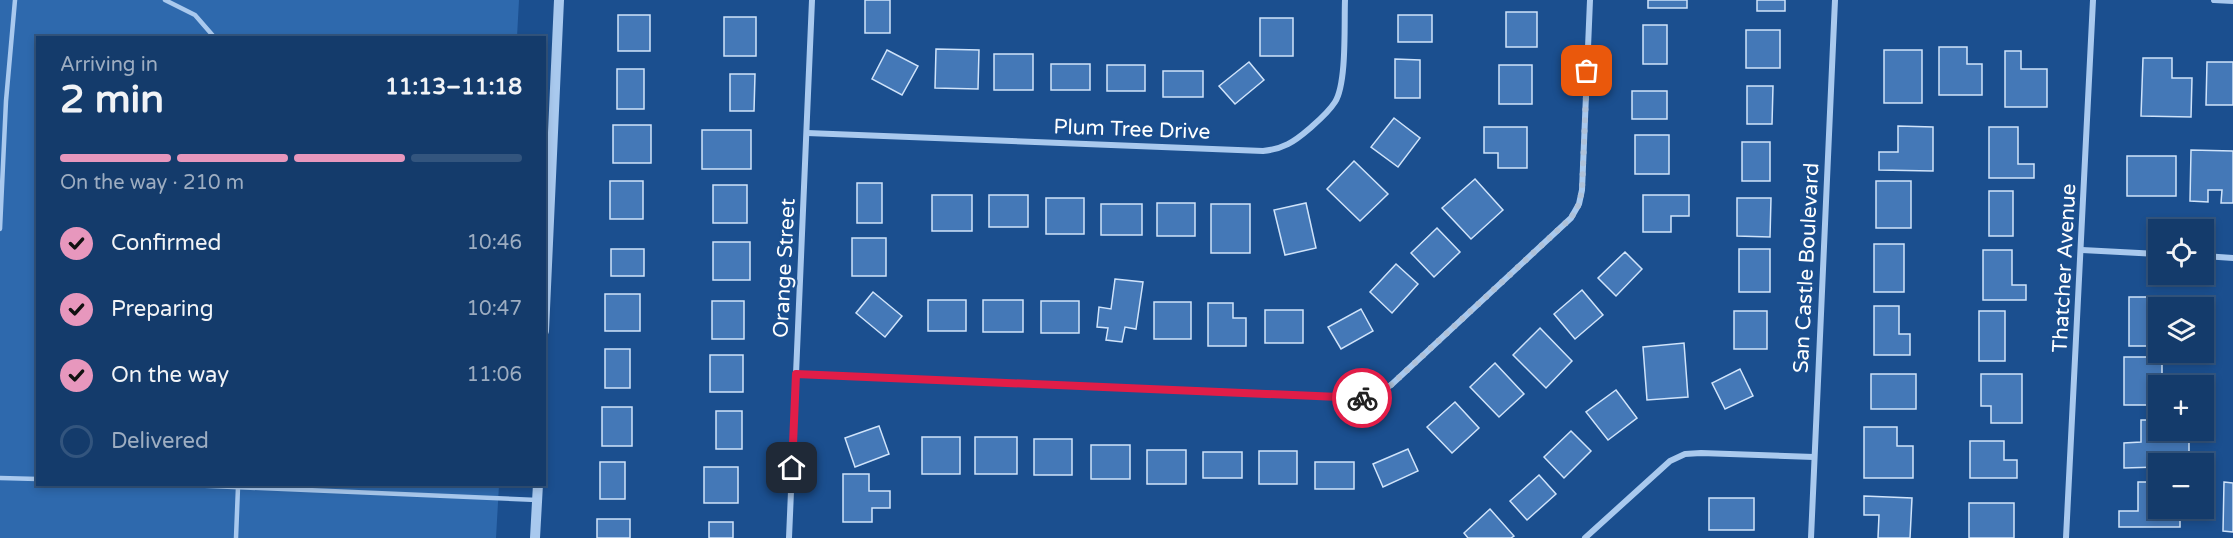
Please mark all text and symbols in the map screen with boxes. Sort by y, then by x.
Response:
pin [1561,45,1612,96]
text: Arriving in [60,53,158,77]
icon: bag [1570,54,1603,87]
text: 11:13–11:18 [385,74,522,100]
text: 2 min [60,76,164,123]
street label: Plum Tree Drive [1053,114,1211,145]
street label: San Castle Boulevard [1789,162,1824,374]
text: On the way · 210 m [60,171,244,195]
street label: Thatcher Avenue [2048,183,2081,353]
street label: Orange Street [768,197,801,339]
map controls [2148,219,2214,519]
button: locate [2148,219,2214,285]
icon: check [60,227,93,260]
text: Confirmed [111,230,221,256]
text: 10:46 [467,231,522,255]
icon: check [60,293,93,326]
text: Preparing [111,296,214,322]
text: 10:47 [467,297,522,321]
button: layers [2148,297,2214,363]
icon: check [60,359,93,392]
text: On the way [111,362,229,388]
text: 11:06 [467,363,522,387]
courier [1332,368,1392,428]
button: + [2148,375,2214,441]
icon: bike [1346,382,1379,415]
text: Delivered [111,428,209,454]
pin [766,442,817,493]
icon: home [775,451,808,484]
button: − [2148,453,2214,519]

